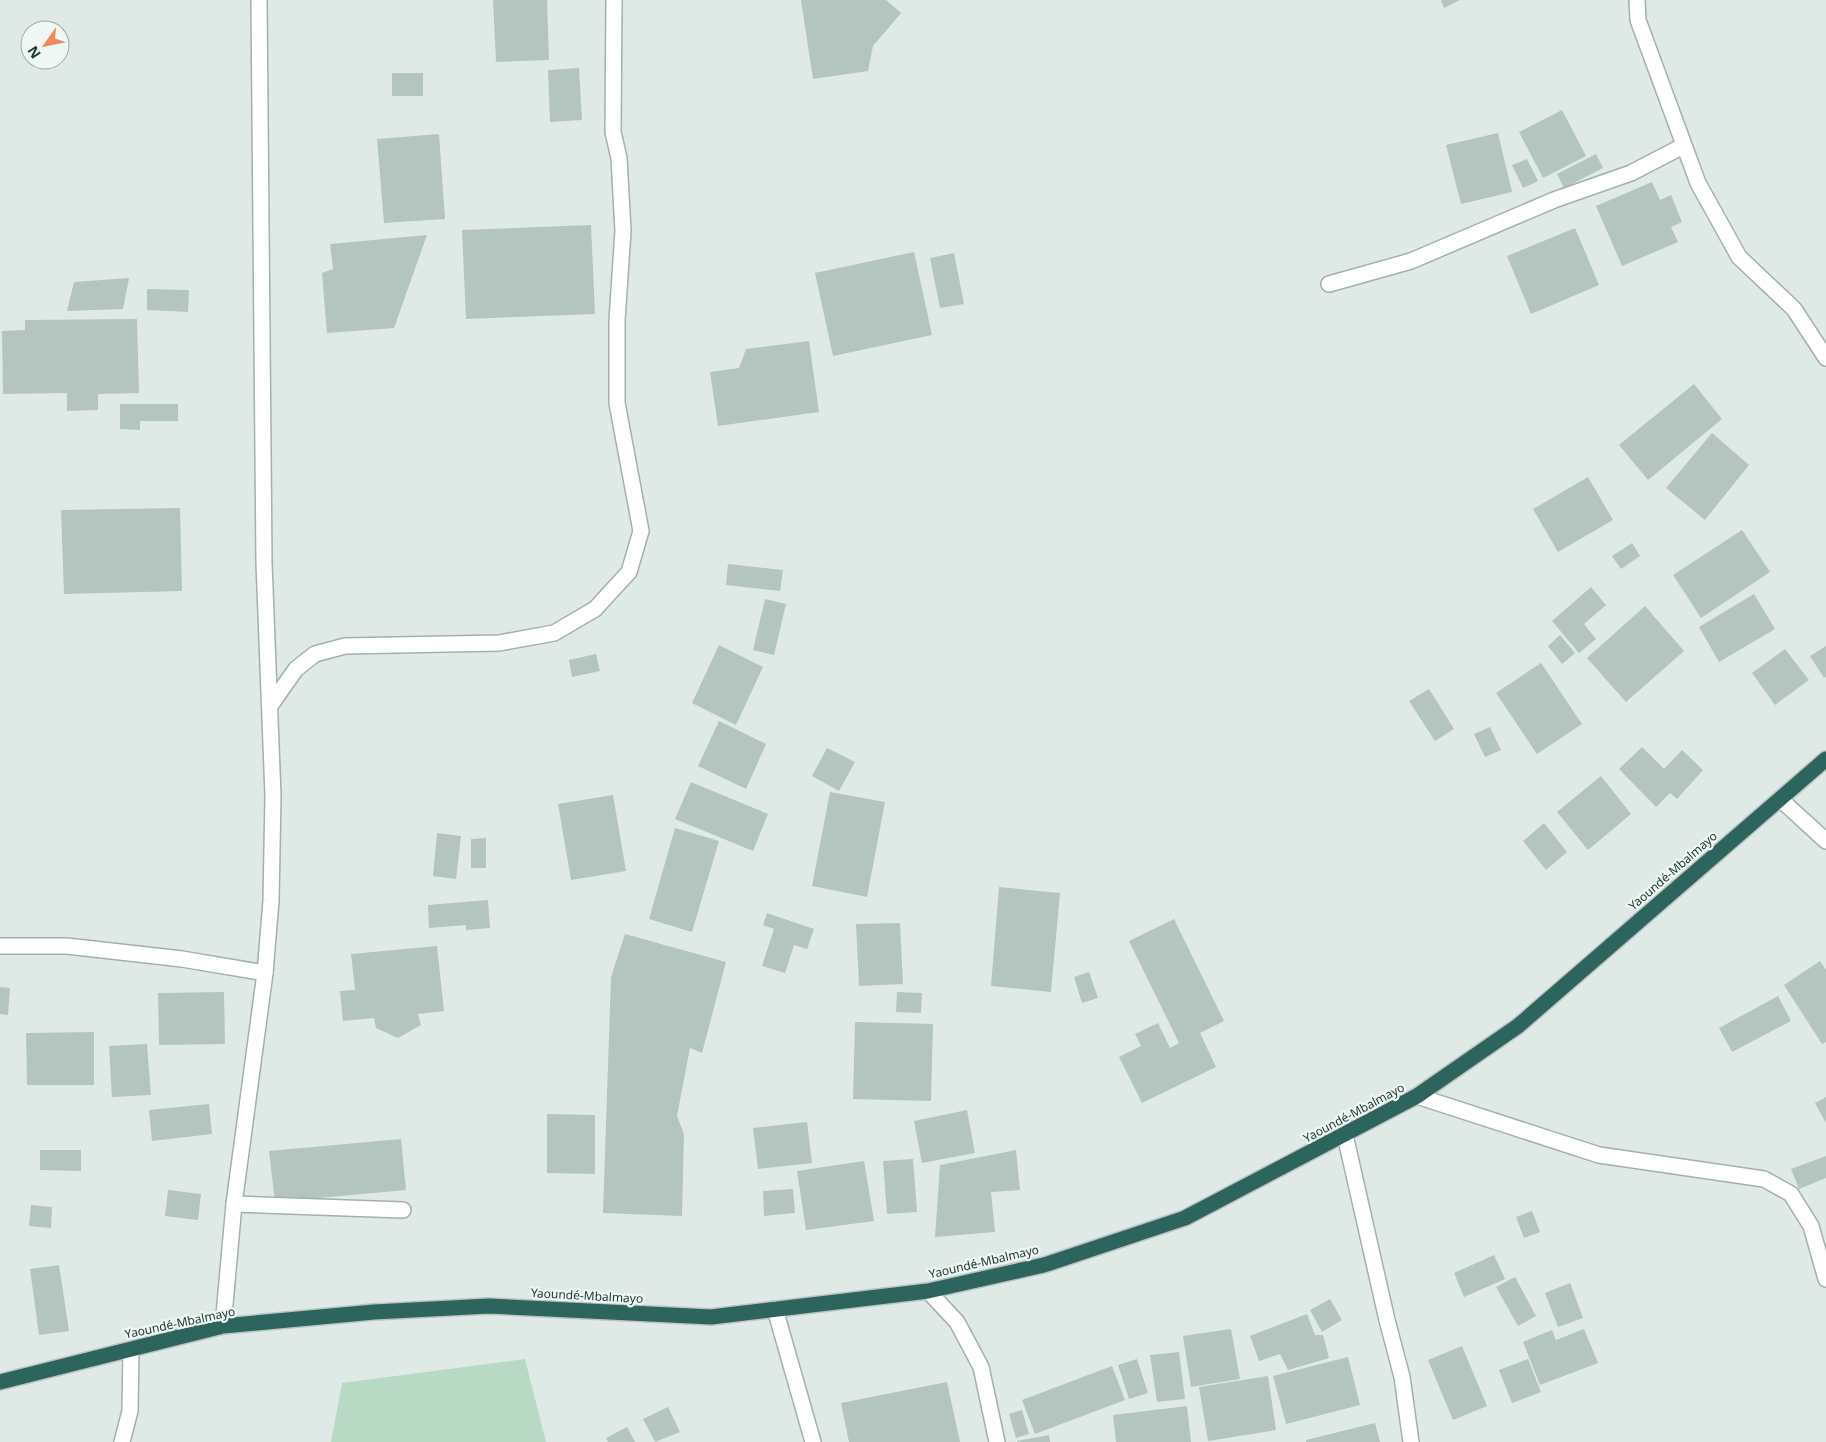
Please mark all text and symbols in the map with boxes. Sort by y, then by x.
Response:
north arrow [20,20,70,70]
text: N [23,42,45,62]
street label: Yaoundé-Mbalmayo [1625,827,1721,914]
street label: Yaoundé-Mbalmayo [1300,1079,1407,1146]
street label: Yaoundé-Mbalmayo [927,1241,1041,1282]
street label: Yaoundé-Mbalmayo [530,1284,644,1307]
street label: Yaoundé-Mbalmayo [123,1303,237,1343]

